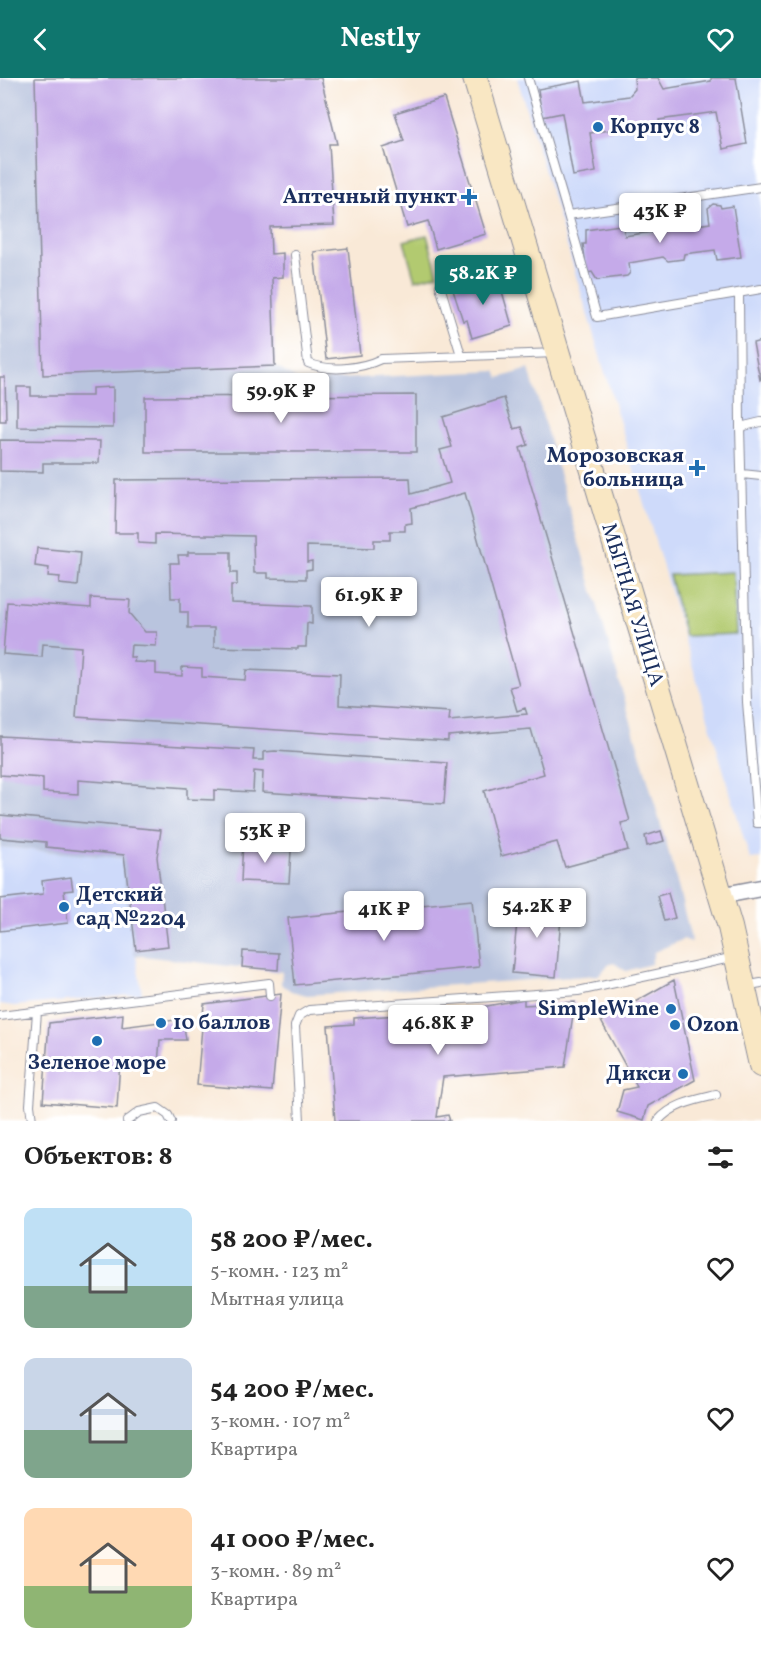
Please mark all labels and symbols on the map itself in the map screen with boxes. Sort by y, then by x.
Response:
place label: Корпус 8 [610,113,700,142]
marker: Корпус 8 [591,120,605,134]
place label: Аптечный пункт [283,183,457,212]
marker: Аптечный пункт [462,190,476,204]
pin: 43K ₽ [618,193,702,244]
pin: 58.2K ₽ [428,255,538,306]
pin: 59.9K ₽ [226,373,336,424]
place label: Морозовская больница [547,442,684,495]
marker: Морозовская больница [688,459,706,477]
street label: МЫТНАЯ УЛИЦА [593,520,671,691]
pin: 61.9K ₽ [314,577,424,628]
pin: 53K ₽ [223,813,307,864]
place label: Детский сад №2204 [76,881,186,934]
pin: 54.2K ₽ [482,888,592,939]
pin: 41K ₽ [342,891,426,942]
marker: Детский сад №2204 [57,900,71,914]
place label: SimpleWine [538,995,659,1024]
marker: SimpleWine [664,1002,678,1016]
pin: 46.8K ₽ [383,1005,493,1056]
place label: 10 баллов [173,1009,271,1038]
place label: Ozon [687,1011,739,1040]
marker: 10 баллов [154,1016,168,1030]
marker: Ozon [668,1018,682,1032]
marker: Зеленое море [90,1034,104,1048]
place label: Зеленое море [28,1049,166,1078]
place label: Дикси [606,1060,671,1089]
marker: Дикси [676,1067,690,1081]

